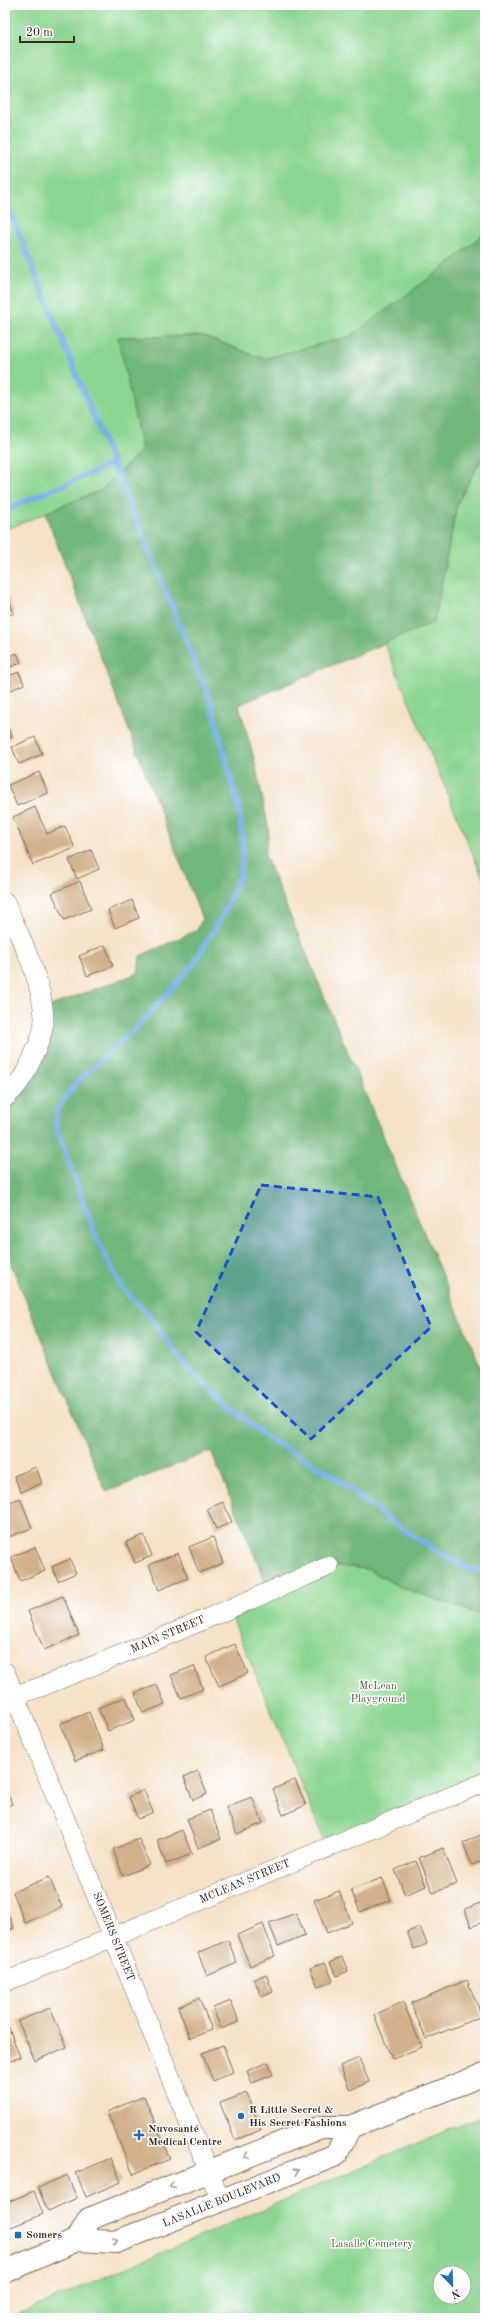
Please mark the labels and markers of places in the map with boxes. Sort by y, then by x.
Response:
place label: R Little Secret & His Secret Fashions [249,2105,347,2129]
marker: R Little Secret & His Secret Fashions [236,2111,246,2121]
place label: Nuvosanté Medical Centre [148,2124,222,2148]
marker: Nuvosanté Medical Centre [133,2129,145,2141]
marker: Somers [13,2230,23,2240]
place label: Somers [26,2230,62,2241]

